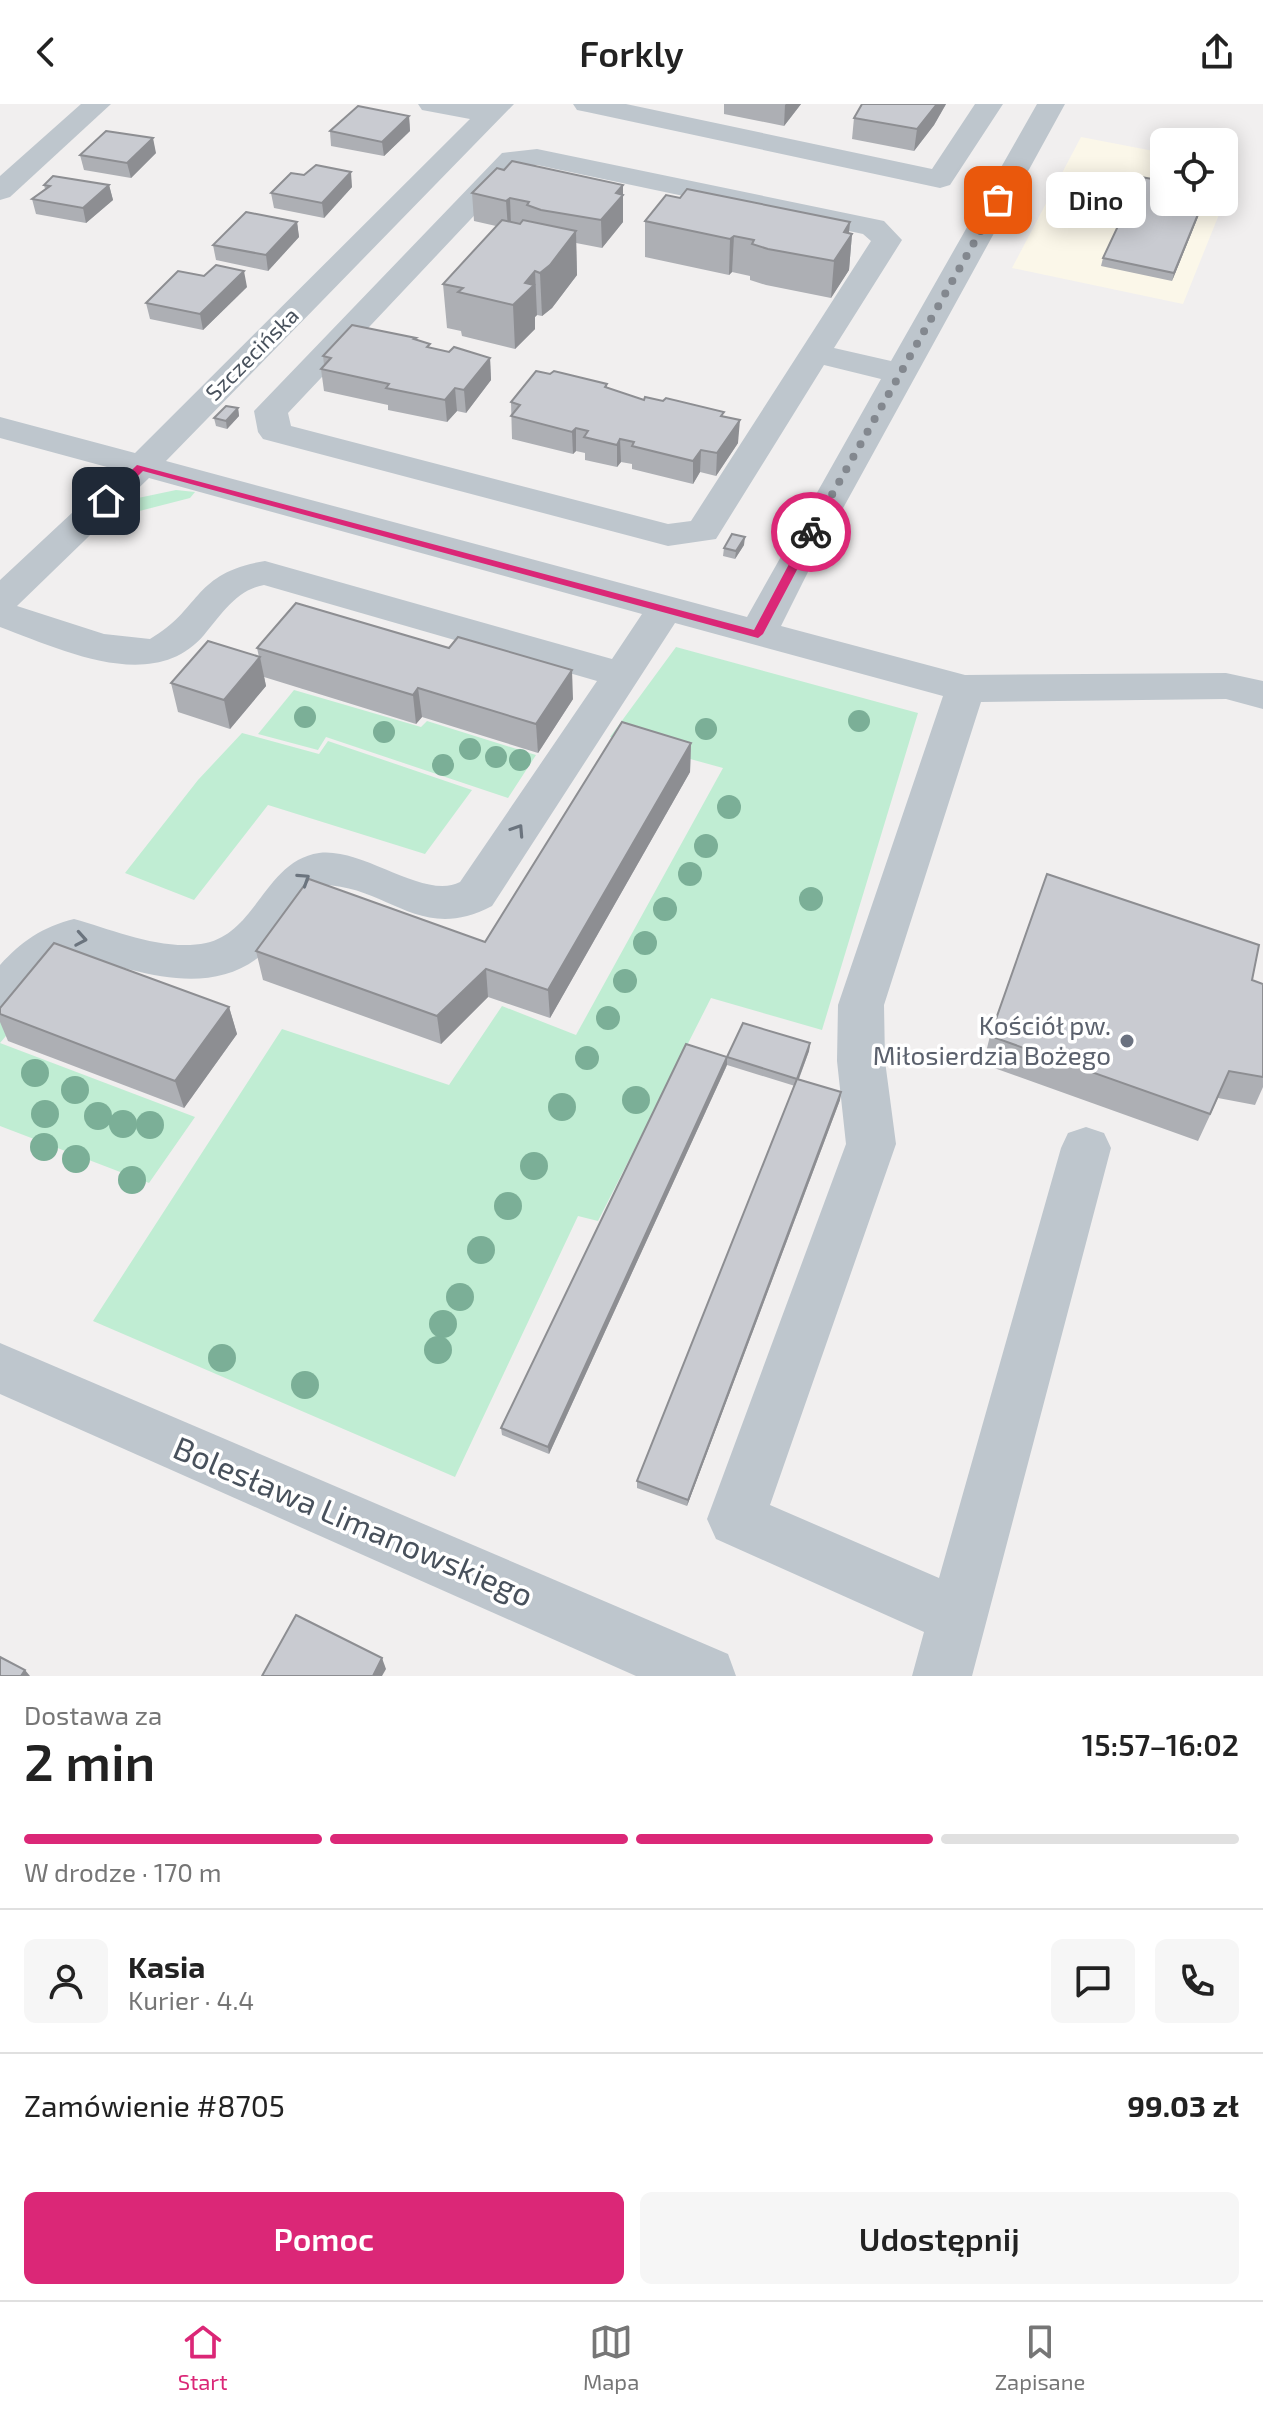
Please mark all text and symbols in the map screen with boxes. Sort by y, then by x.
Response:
icon: back [24,30,68,74]
icon: share [1195,30,1239,74]
text: Forkly [579,31,684,74]
map controls [1150,128,1238,216]
button: locate [1150,128,1238,216]
pin [964,166,1032,234]
callout: Dino [1046,172,1146,228]
icon: bag [976,178,1020,222]
text: Dino [1069,184,1123,215]
street label: Szczecińska [199,301,303,405]
pin [72,467,140,535]
icon: home [84,479,128,523]
courier [771,492,851,572]
icon: bike [789,510,833,554]
one-way arrow [508,825,523,839]
one-way arrow [295,873,309,888]
one-way arrow [75,930,88,947]
place label: Kościół pw. Miłosierdzia Bożego [873,1009,1111,1070]
marker: Kościół pw. Miłosierdzia Bożego [1118,1032,1136,1050]
street label: Bolesława Limanowskiego [168,1427,539,1613]
text: Dostawa za [24,1699,162,1730]
text: 15:57–16:02 [1082,1726,1239,1762]
text: 2 min [24,1729,155,1791]
text: W drodze · 170 m [24,1856,222,1887]
button: person [24,1939,108,2023]
button: chat [1051,1939,1135,2023]
button: phone [1155,1939,1239,2023]
text: Kasia [128,1948,205,1984]
text: Kurier · 4.4 [128,1984,254,2015]
text: Zamówienie #8705 [24,2087,285,2123]
text: 99.03 zł [1127,2087,1239,2123]
button: Pomoc [24,2192,624,2284]
button: Udostępnij [640,2192,1239,2284]
tab: Start [178,2320,228,2394]
tab: Mapa [583,2320,639,2394]
tab: Zapisane [995,2320,1085,2394]

